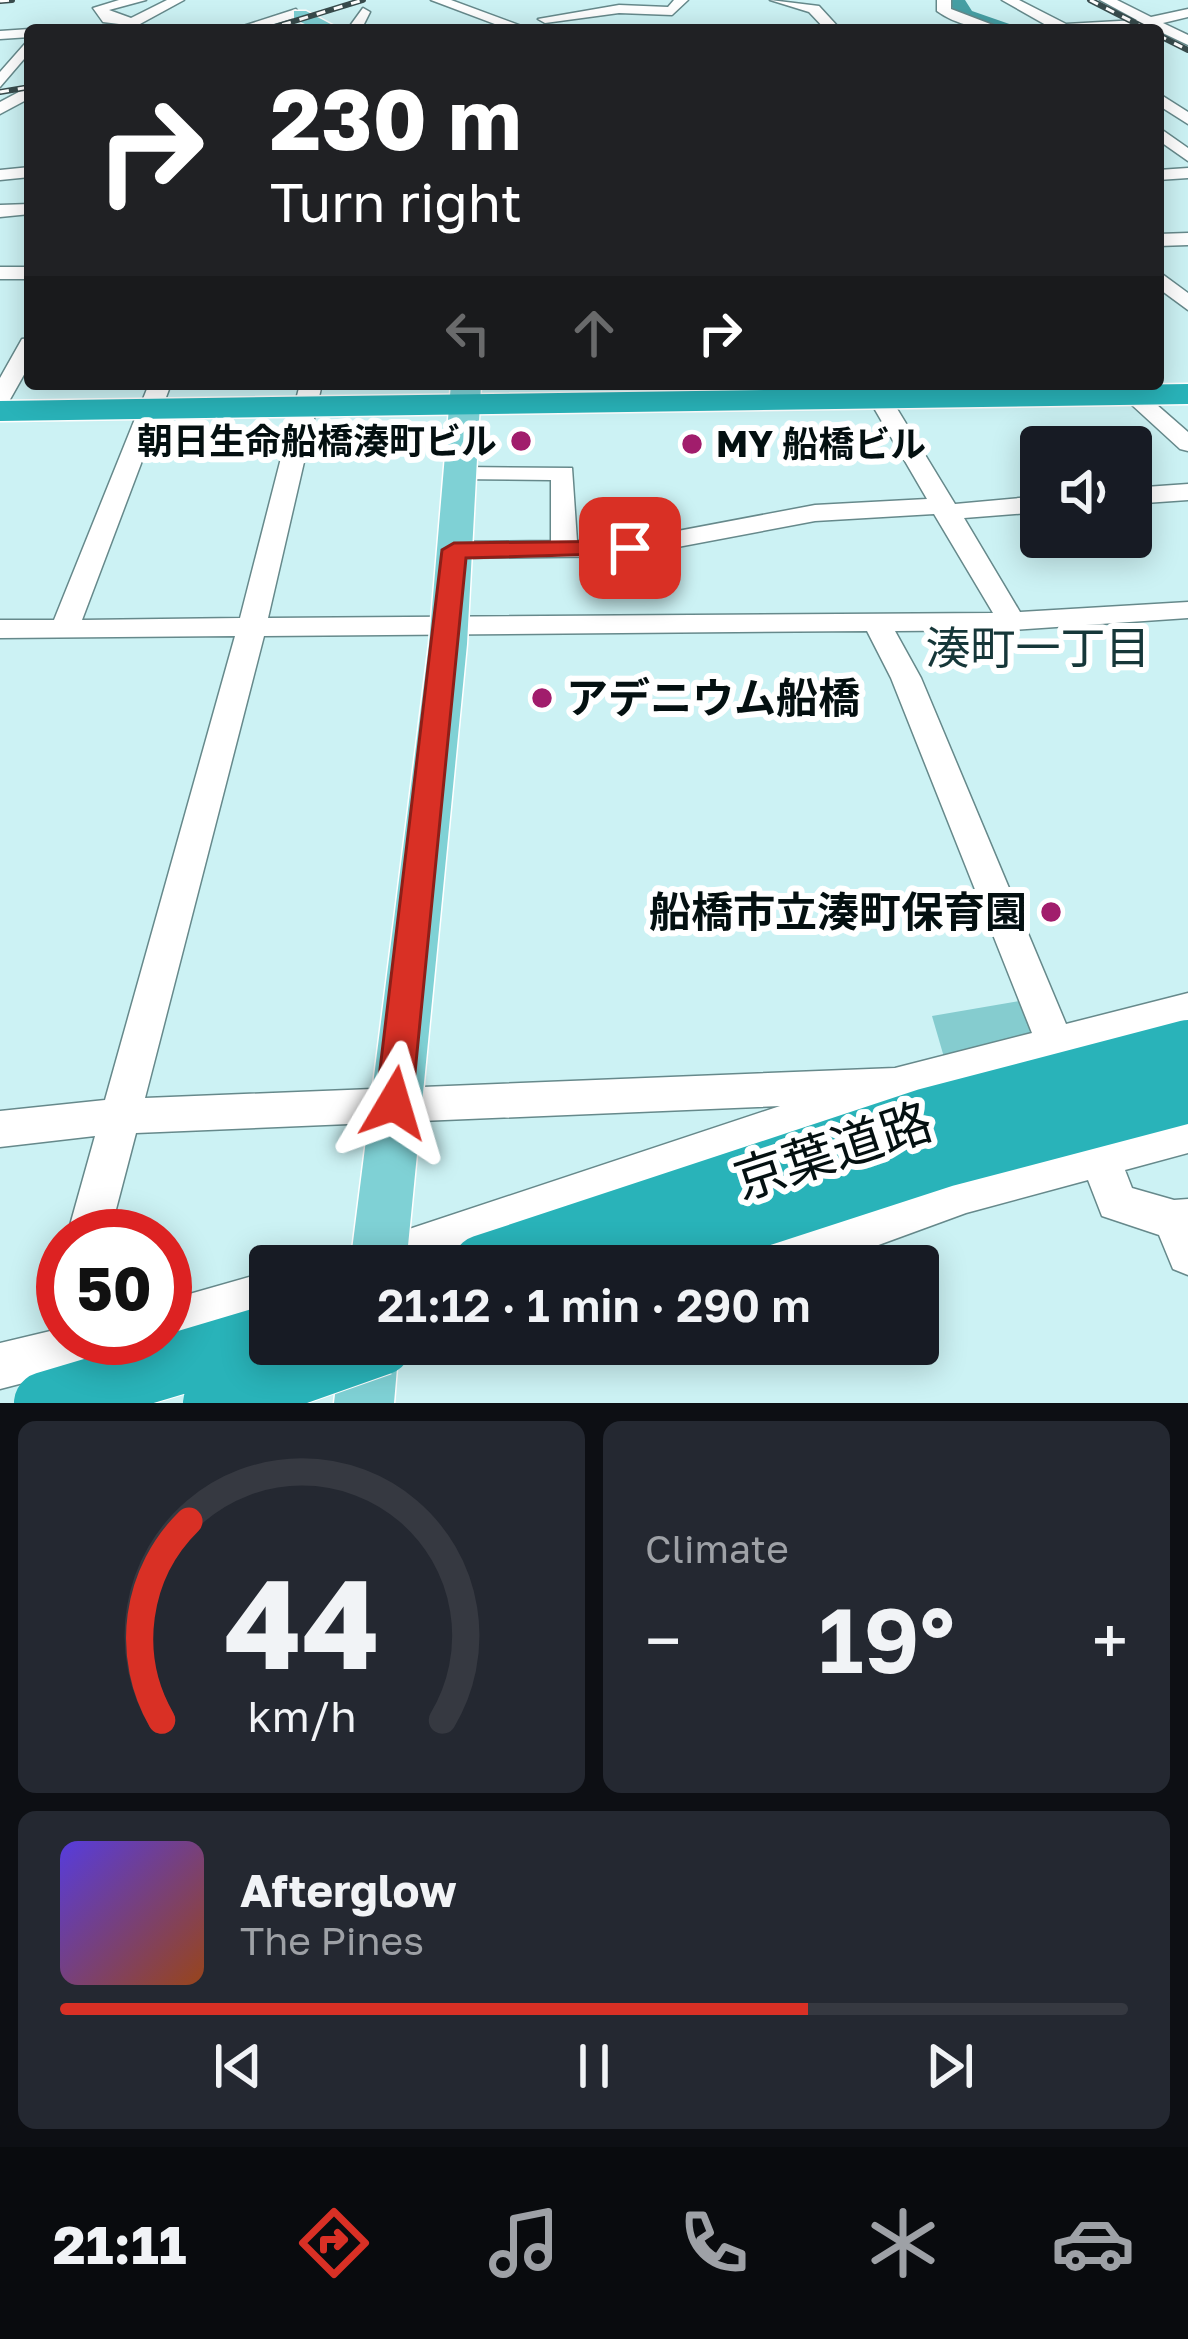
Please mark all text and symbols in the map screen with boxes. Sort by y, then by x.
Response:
text: 230 m [270,68,522,168]
icon: right [72,72,228,228]
text: Turn right [270,169,522,234]
icon: left [435,300,501,366]
icon: ahead [561,300,627,366]
icon: right [687,300,753,366]
place label: 朝日生命船橋湊町ビル [137,419,497,462]
place label: MY 船橋ビル [716,422,926,465]
map controls [1020,426,1152,558]
button: sound [1020,426,1152,558]
marker: 朝日生命船橋湊町ビル [508,428,534,454]
marker: MY 船橋ビル [679,431,705,457]
pin [579,497,681,599]
icon: arrive [597,515,663,581]
district label: 湊町一丁目 [925,620,1151,674]
place label: アデニウム船橋 [566,672,860,722]
marker: アデニウム船橋 [529,685,555,711]
place label: 船橋市立湊町保育園 [649,886,1027,936]
marker: 船橋市立湊町保育園 [1038,899,1064,925]
position arrow [331,1040,457,1166]
street label: 京葉道路 [726,1089,939,1210]
speed limit sign: 50 [36,1209,192,1365]
text: 21:12 · 1 min · 290 m [377,1278,811,1332]
text: Climate [645,1525,789,1572]
text: 44 [223,1547,379,1696]
text: 19° [818,1585,955,1693]
text: − [645,1600,681,1680]
text: + [1092,1600,1128,1680]
text: km/h [247,1690,356,1741]
text: Afterglow [240,1863,457,1917]
text: The Pines [240,1917,424,1964]
icon: previous [205,2033,271,2099]
icon: pause [561,2033,627,2099]
icon: next [917,2033,983,2099]
icon: directions [292,2201,376,2285]
icon: music [482,2201,566,2285]
icon: phone [672,2201,756,2285]
icon: climate [861,2201,945,2285]
icon: car [1051,2201,1135,2285]
text: 21:11 [53,2211,187,2276]

